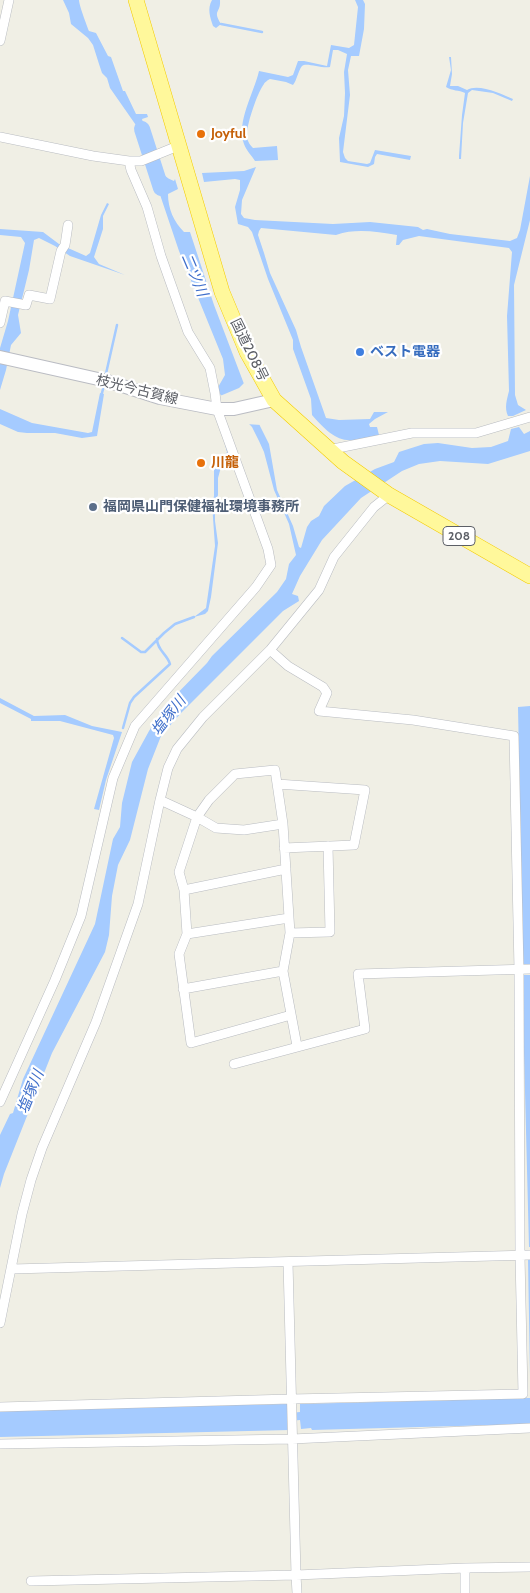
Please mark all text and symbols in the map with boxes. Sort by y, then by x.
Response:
place label: Joyful [211,126,246,142]
marker: Joyful [195,128,207,140]
water label: 二ツ川 [177,251,211,299]
street label: 国道208号 [227,316,271,384]
place label: ベスト電器 [370,344,440,360]
marker: ベスト電器 [354,346,366,358]
street label: 枝光今古賀線 [94,372,180,408]
place label: 川龍 [211,455,239,471]
marker: 川龍 [195,457,207,469]
place label: 福岡県山門保健福祉環境事務所 [103,499,299,515]
marker: 福岡県山門保健福祉環境事務所 [87,501,99,513]
road number: 208 [443,526,475,546]
water label: 塩塚川 [148,693,190,739]
water label: 塩塚川 [14,1068,48,1116]

